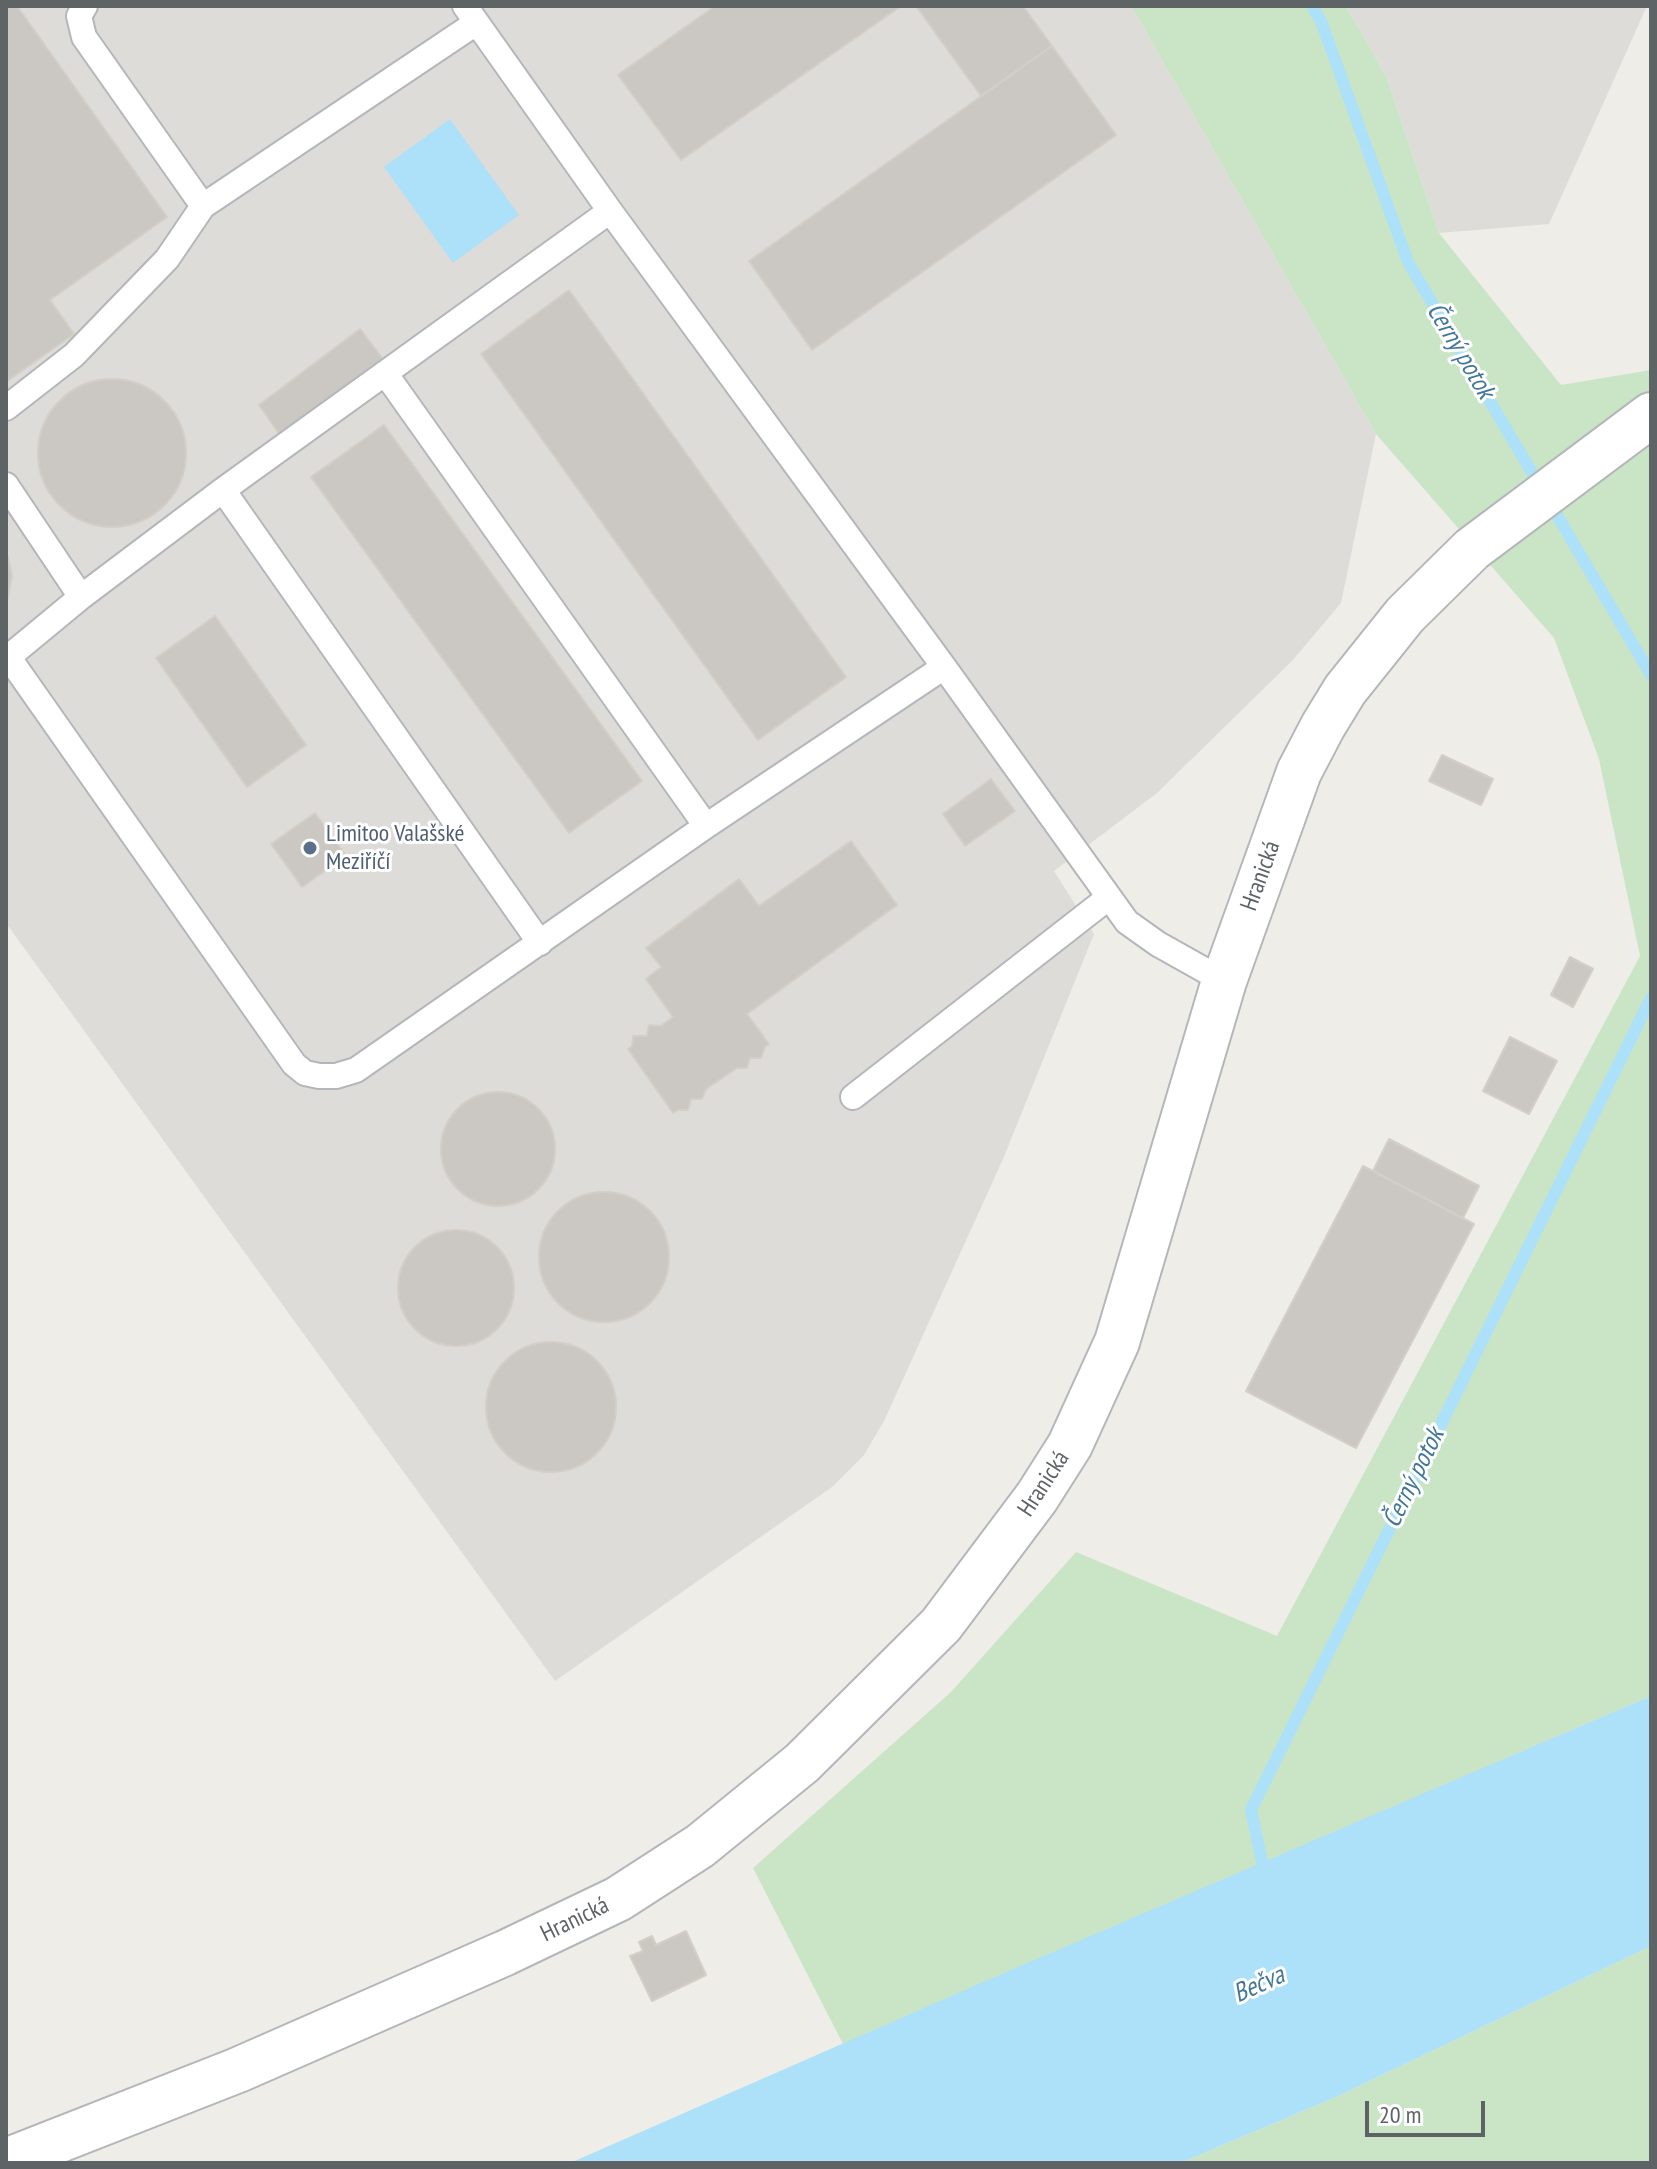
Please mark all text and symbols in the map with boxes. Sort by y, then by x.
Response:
water label: Černý potok [1419,297,1501,405]
place label: Limitoo Valašské Meziříčí [326,820,464,876]
street label: Hranická [1235,837,1287,915]
marker: Limitoo Valašské Meziříčí [301,839,319,857]
water label: Černý potok [1377,1423,1451,1533]
street label: Hranická [1012,1446,1076,1522]
street label: Hranická [536,1891,614,1949]
water label: Bečva [1229,1960,1289,2010]
scale bar [1369,2085,1489,2135]
text: 20 m [1379,2099,1421,2130]

